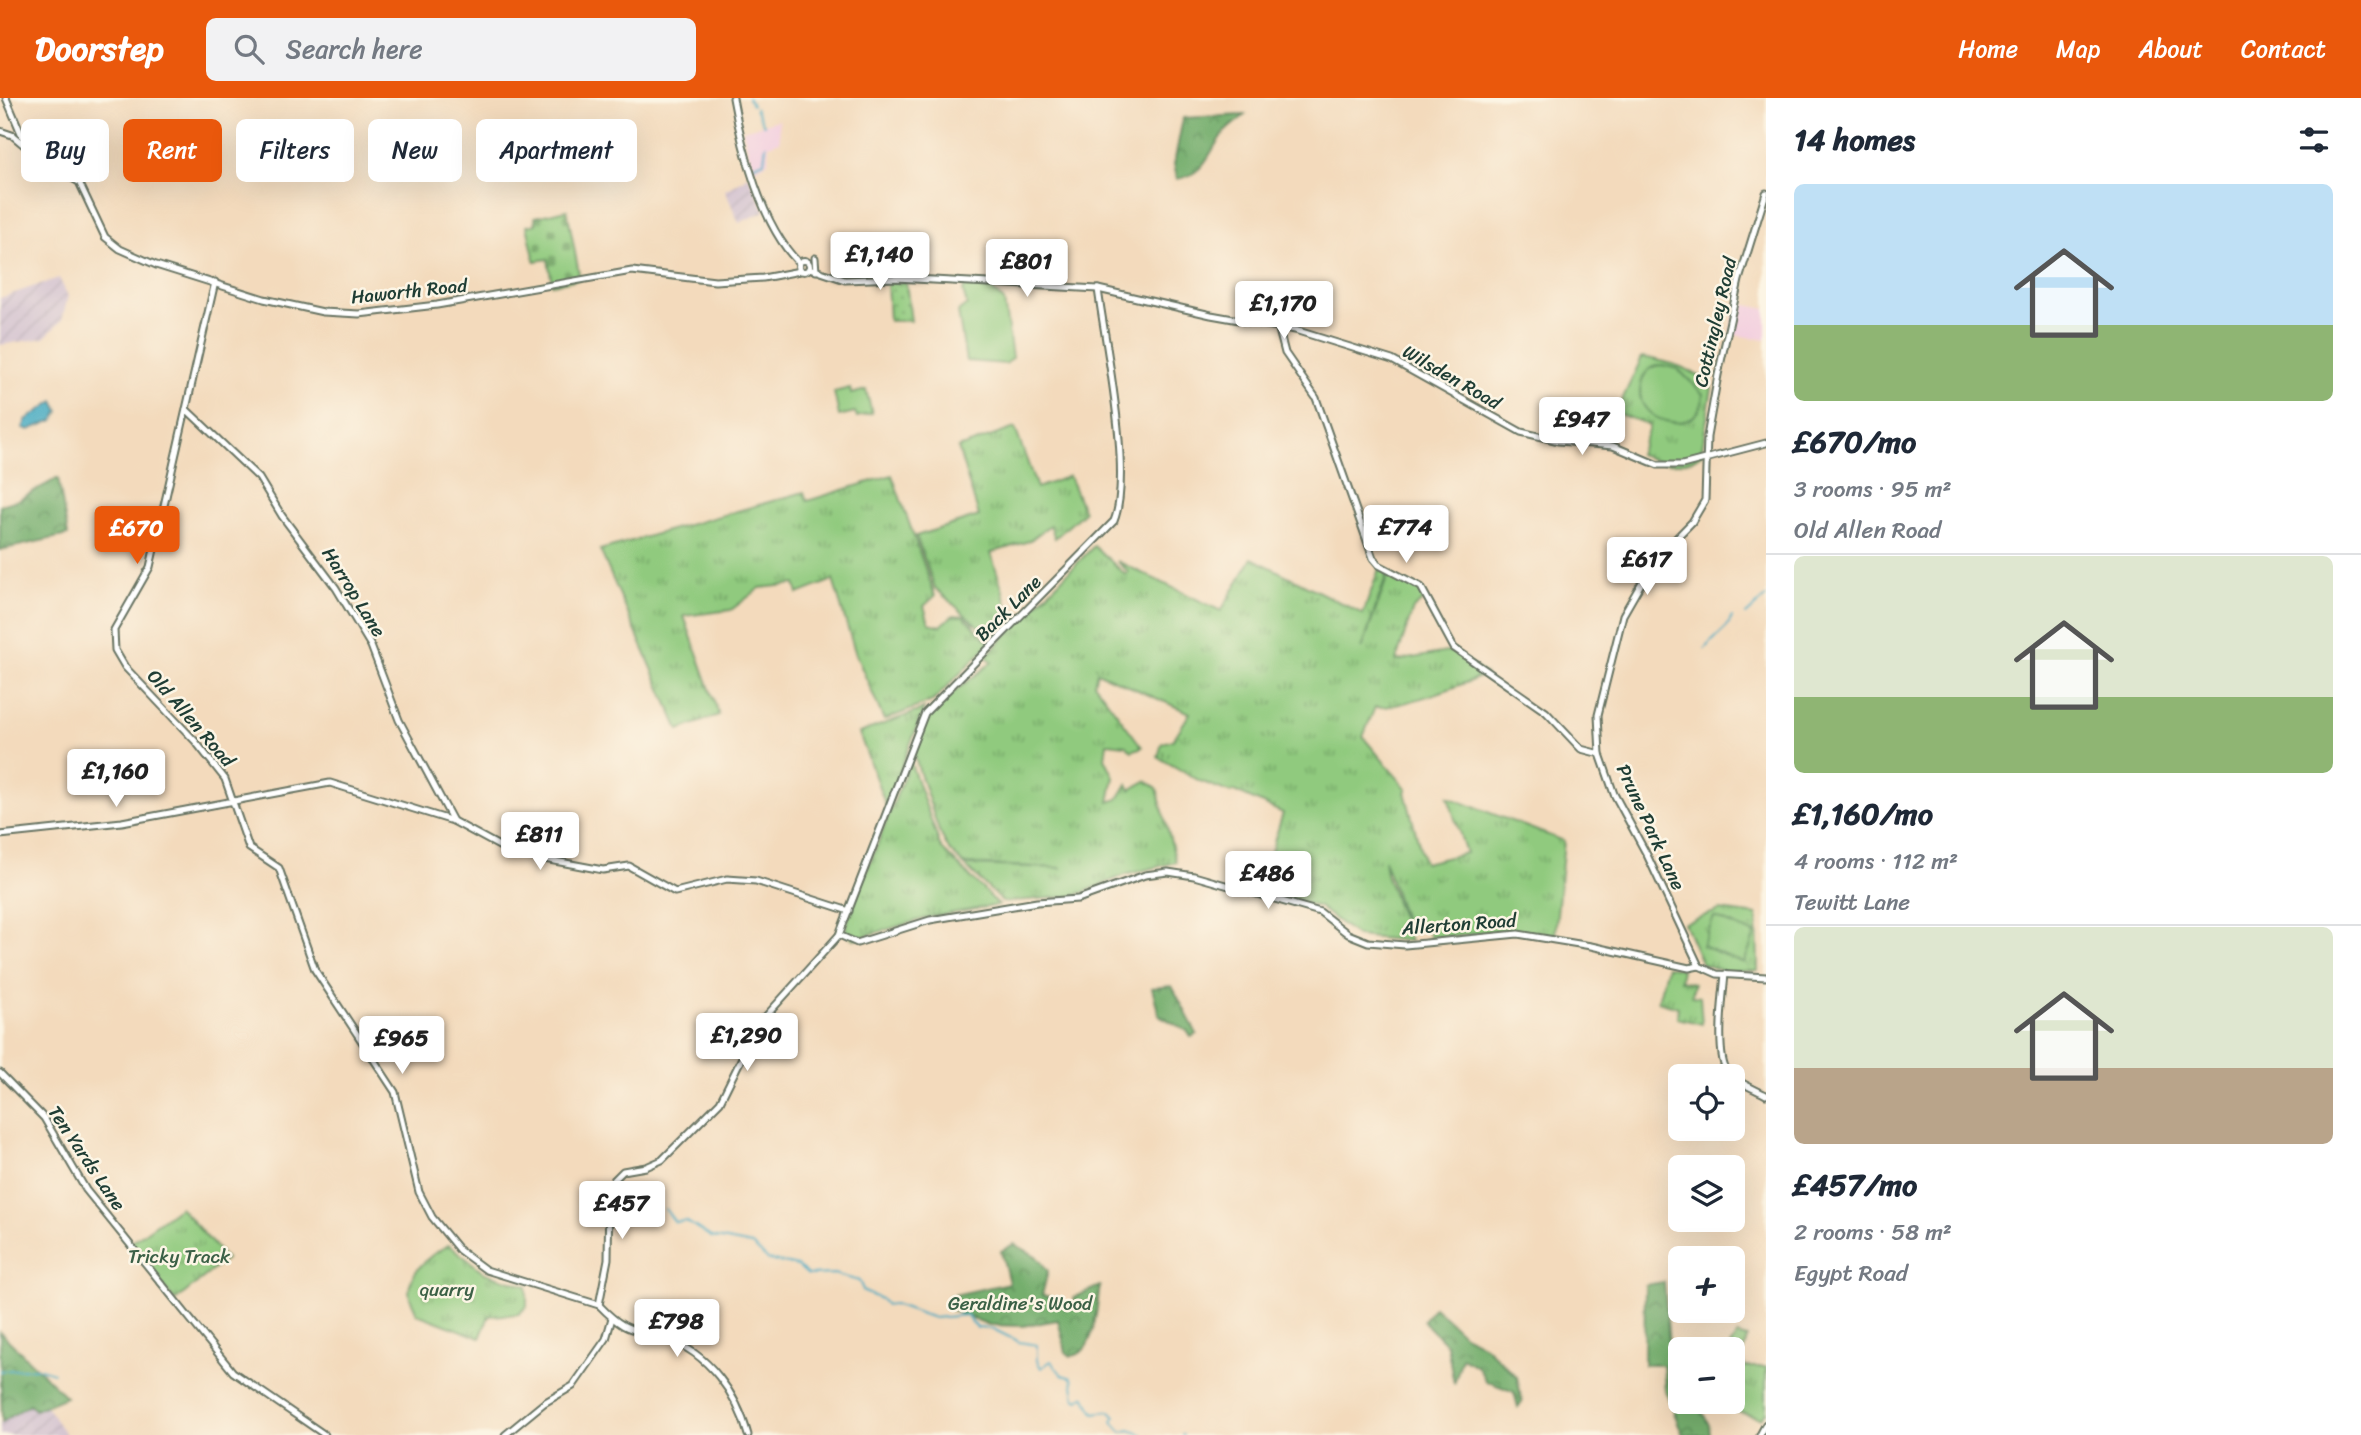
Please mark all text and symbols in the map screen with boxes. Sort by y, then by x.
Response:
search box [206,18,696,81]
text: Doorstep [35,20,164,78]
text: Search here [286,26,423,72]
text: Home [1958,28,2018,70]
text: Map [2056,28,2100,70]
text: About [2138,28,2203,70]
text: Contact [2241,28,2326,70]
icon: search [230,30,268,68]
text: 14 homes [1794,113,1915,167]
chip: Buy [21,119,109,182]
chip: Rent [123,119,222,182]
chip: Filters [236,119,354,182]
chip: New [368,119,462,182]
chip: Apartment [476,119,637,182]
icon: filters [2295,121,2333,159]
icon: home [2001,230,2127,356]
pin: £1,140 [823,232,937,292]
text: £1,140 [846,234,914,275]
pin: £801 [986,240,1068,299]
text: £801 [1002,241,1052,282]
street label: Cottingley Road [1684,253,1746,390]
street label: Haworth Road [349,268,470,314]
pin: £1,170 [1227,282,1341,341]
text: £1,170 [1251,283,1317,324]
street label: Wilsden Road [1396,335,1509,419]
pin: £947 [1541,398,1623,457]
text: £947 [1555,399,1609,440]
text: £670/mo [1794,415,1916,469]
text: 3 rooms · 95 m² [1794,469,1951,510]
pin: £774 [1365,505,1447,565]
pin: £670 [96,506,178,566]
text: £774 [1380,507,1432,548]
text: £670 [111,508,163,549]
text: Old Allen Road [1794,510,1941,551]
pin: £617 [1606,538,1688,597]
text: £617 [1623,539,1671,580]
street label: Harrop Lane [313,540,395,644]
street label: Back Lane [967,567,1049,649]
icon: home [2001,602,2127,728]
street label: Old Allen Road [139,661,245,776]
pin: £1,160 [59,750,173,809]
text: £1,160 [83,751,149,792]
street label: Prune Park Lane [1607,758,1695,896]
text: £1,160/mo [1794,787,1933,841]
pin: £811 [499,812,581,872]
text: £811 [517,814,563,855]
text: 4 rooms · 112 m² [1794,841,1958,882]
pin: £486 [1227,852,1309,911]
text: £486 [1241,853,1295,894]
text: Tewitt Lane [1794,882,1910,923]
street label: Allerton Road [1400,903,1519,945]
icon: home [2001,973,2127,1099]
pin: £1,290 [690,1014,804,1073]
text: £1,290 [712,1015,782,1056]
pin: £965 [361,1016,443,1076]
text: £965 [375,1018,429,1059]
map controls [1668,1064,1745,1414]
button: locate [1668,1064,1745,1141]
street label: Ten Yards Lane [39,1098,135,1218]
button: layers [1668,1155,1745,1232]
text: £457/mo [1794,1158,1917,1212]
pin: £457 [581,1182,663,1241]
text: £457 [595,1183,649,1224]
text: 2 rooms · 58 m² [1794,1212,1952,1253]
park label: Tricky Track [128,1240,231,1273]
button: + [1668,1246,1745,1323]
text: Egypt Road [1794,1253,1908,1294]
park label: quarry [420,1273,474,1306]
park label: Geraldine's Wood [948,1287,1094,1320]
pin: £798 [636,1300,718,1359]
text: £798 [650,1301,704,1342]
button: − [1668,1337,1745,1414]

